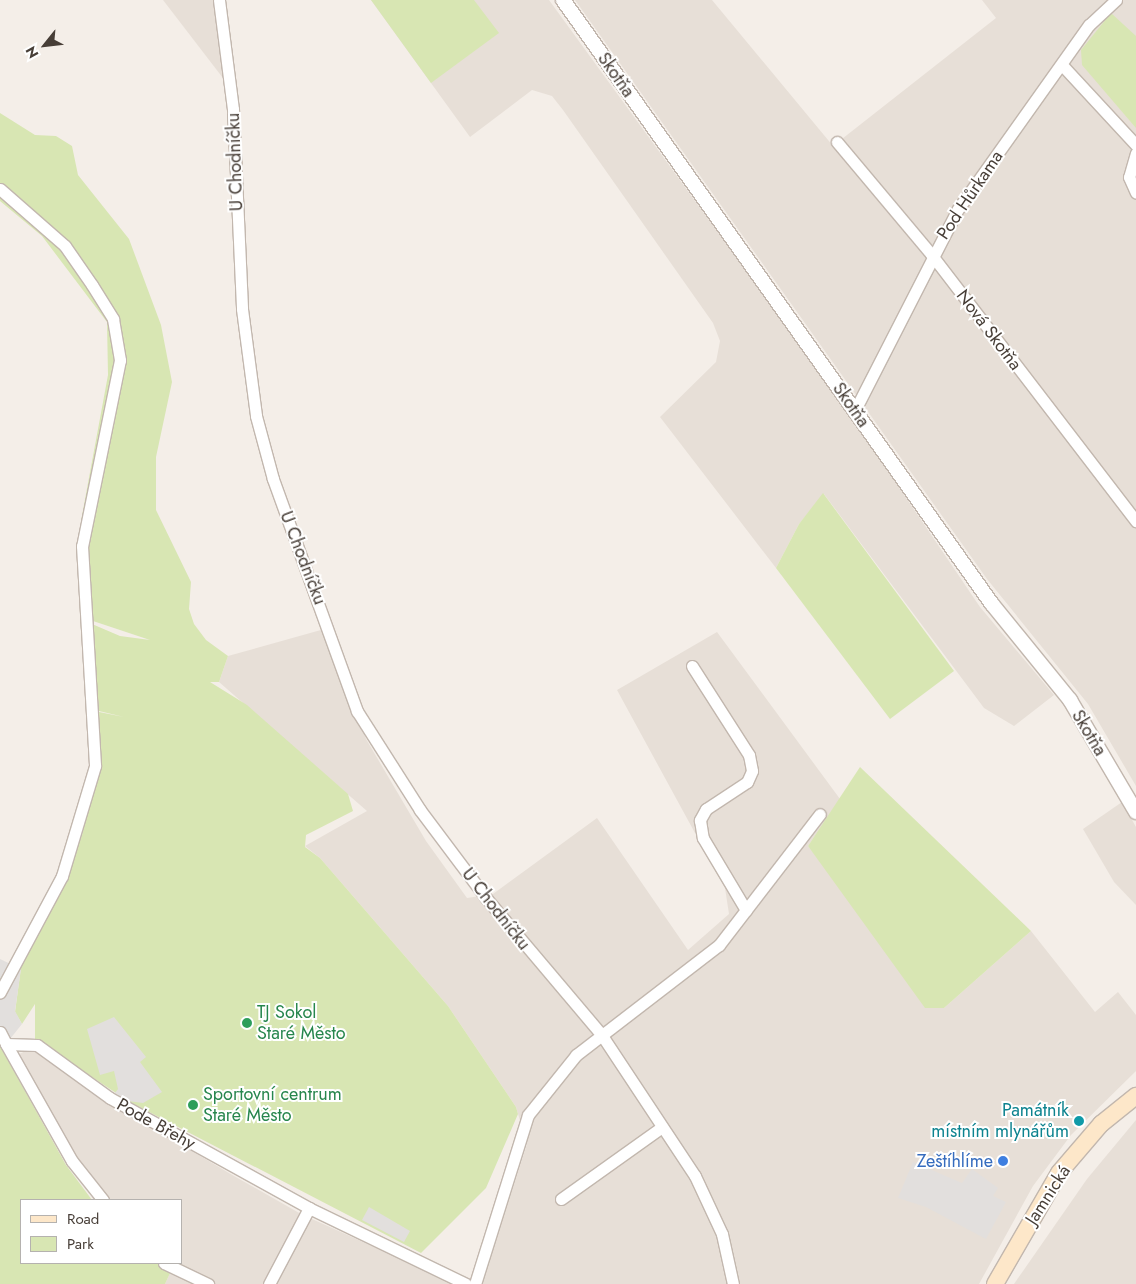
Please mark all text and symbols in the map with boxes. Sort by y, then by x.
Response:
north arrow [20,20,70,70]
text: N [20,43,43,62]
street label: Skotňa [593,48,639,102]
street label: U Chodníčku [222,112,248,212]
street label: Pod Hůrkama [932,146,1008,244]
street label: Nová Skotňa [952,285,1026,375]
street label: Skotňa [828,378,874,432]
street label: U Chodníčku [275,508,331,608]
street label: Skotňa [1067,706,1111,760]
street label: U Chodníčku [457,864,535,954]
place label: TJ Sokol Staré Město [257,1002,346,1044]
marker: TJ Sokol Staré Město [241,1017,253,1029]
place label: Sportovní centrum Staré Město [203,1084,342,1126]
street label: Pode Břehy [113,1094,199,1154]
marker: Sportovní centrum Staré Město [187,1099,199,1111]
place label: Památník místním mlynářům [931,1100,1069,1142]
marker: Památník místním mlynářům [1073,1115,1085,1127]
place label: Zeštíhlíme [917,1150,993,1172]
marker: Zeštíhlíme [997,1155,1009,1167]
street label: Jamnická [1021,1161,1075,1229]
legend [20,1199,182,1264]
text: Road [67,1208,99,1230]
text: Park [67,1233,94,1255]

